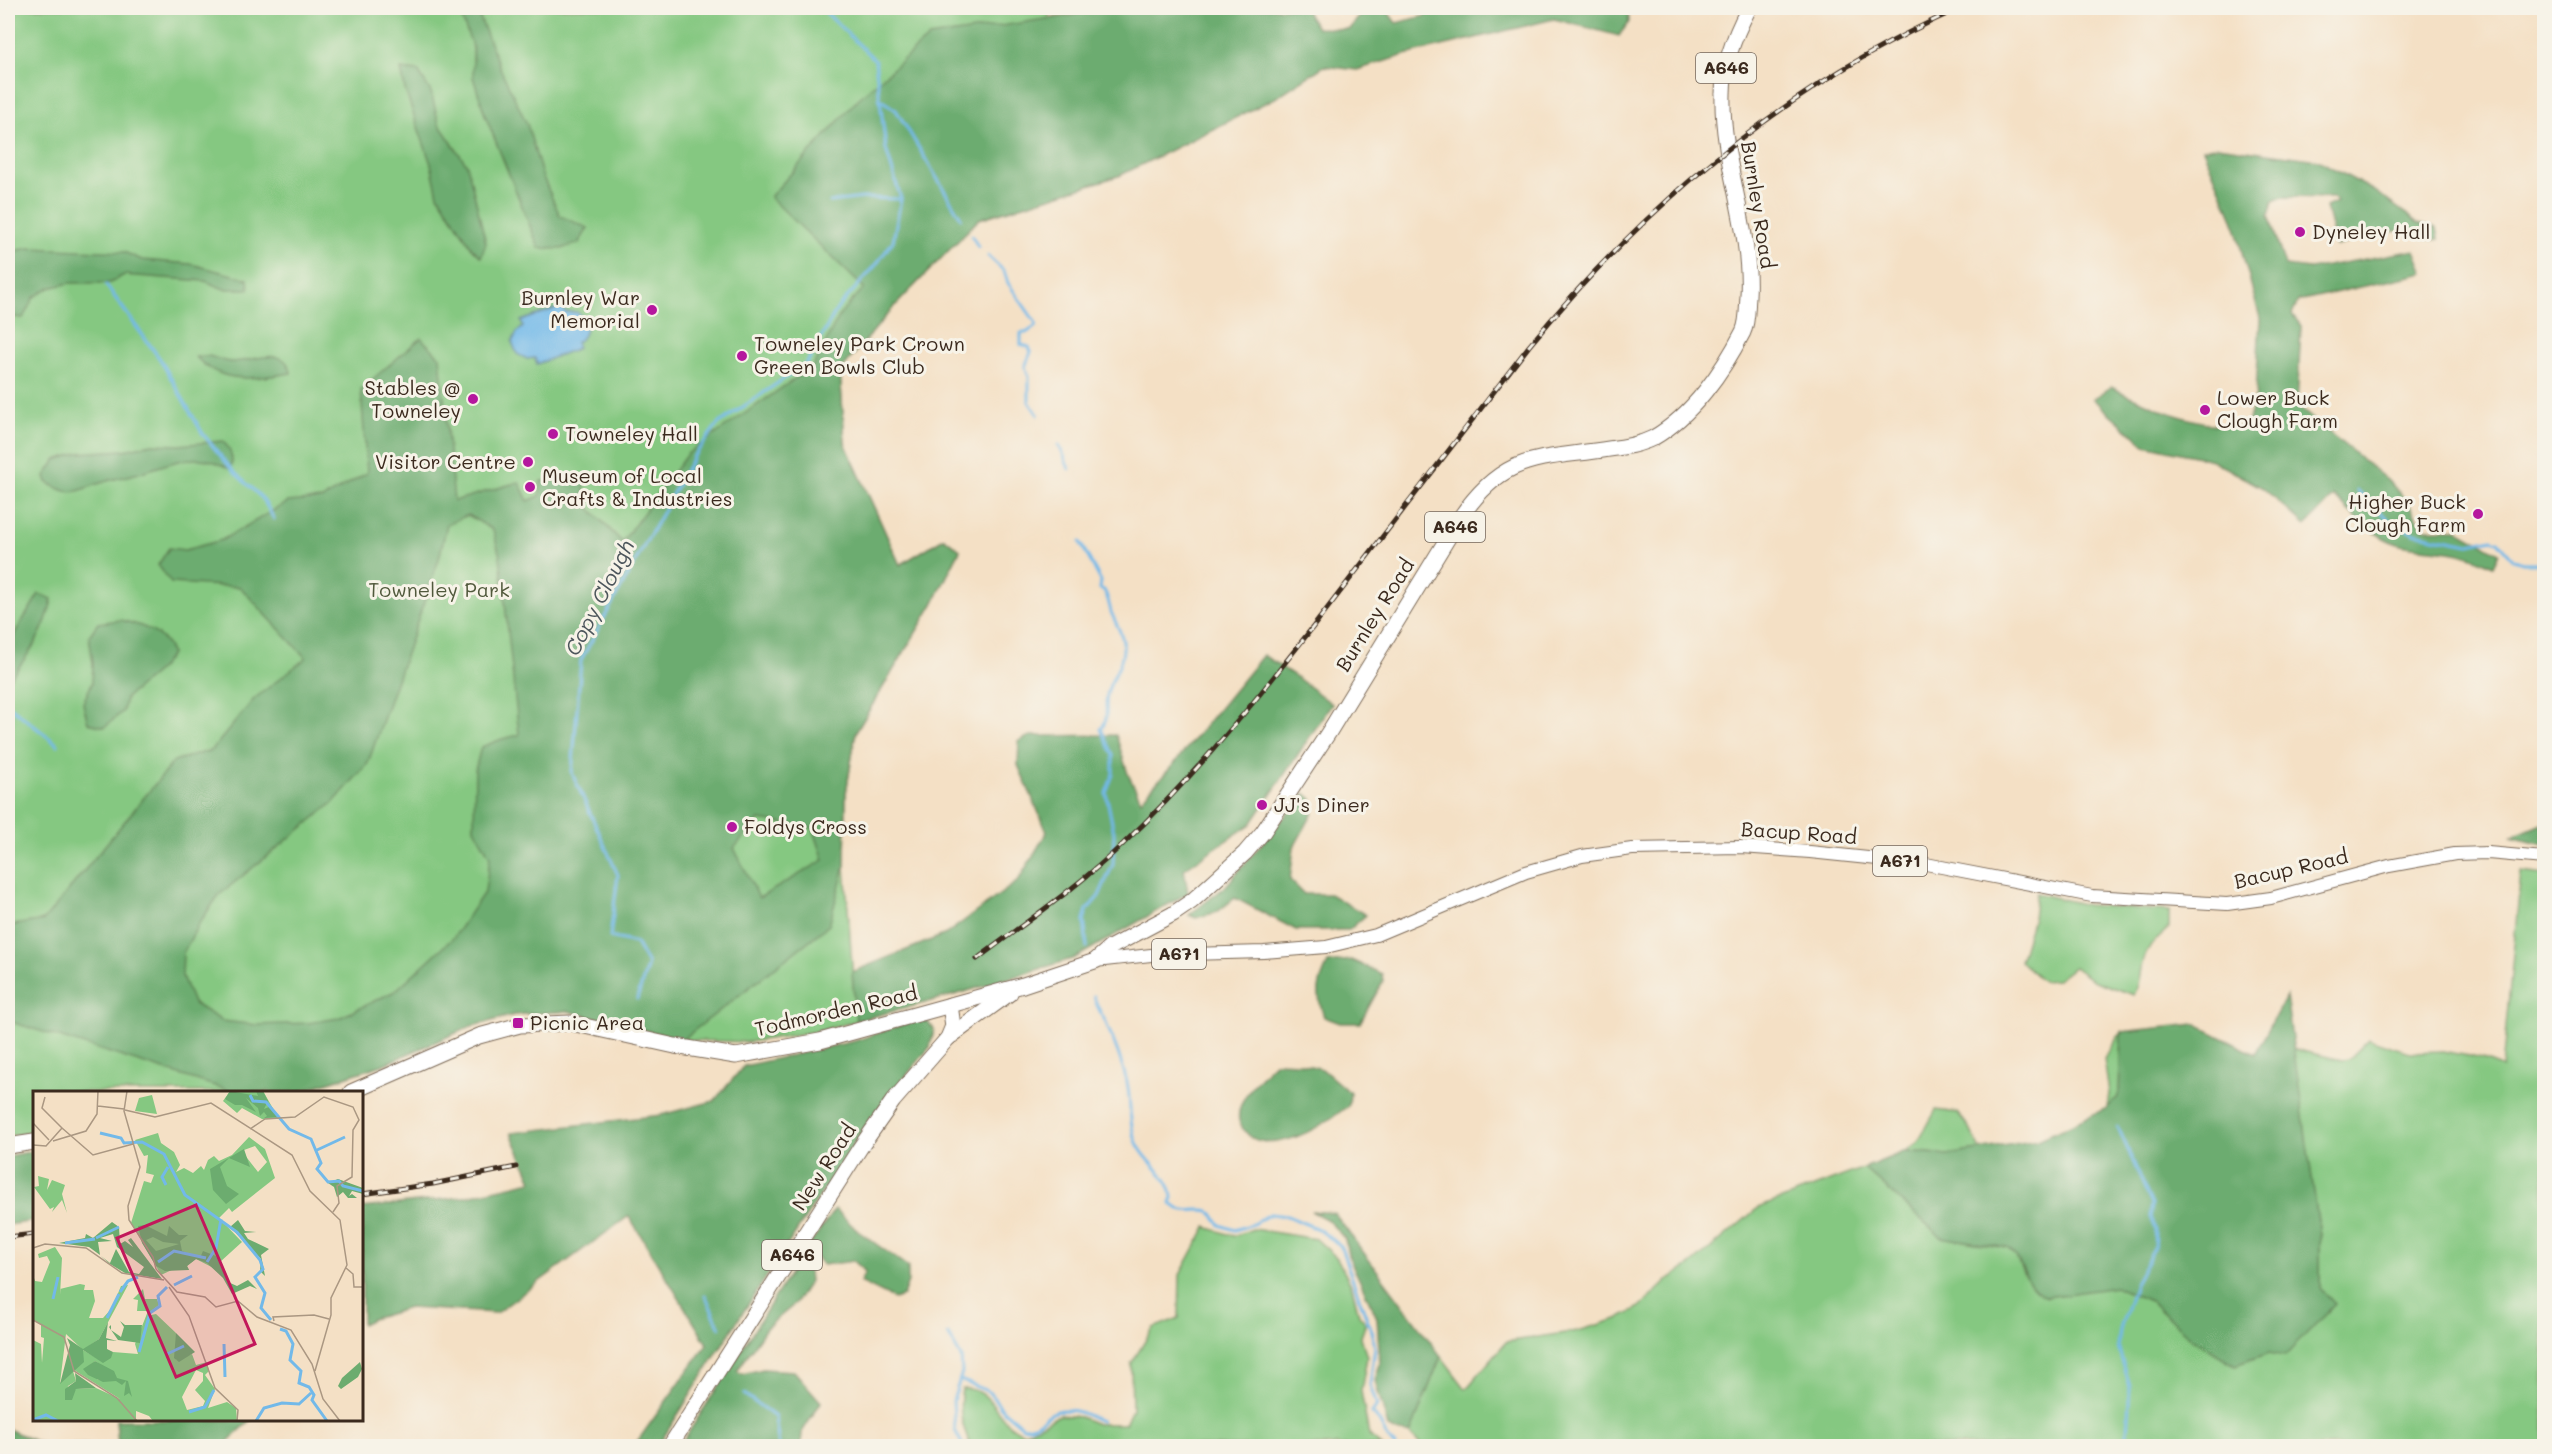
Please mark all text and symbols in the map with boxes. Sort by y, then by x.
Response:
road number: A646 [1696,53,1756,83]
street label: Burnley Road [1736,139,1782,270]
place label: Dyneley Hall [2312,218,2431,244]
marker: Dyneley Hall [2293,225,2307,239]
place label: Burnley War Memorial [521,284,640,333]
marker: Burnley War Memorial [645,303,659,317]
place label: Towneley Park Crown Green Bowls Club [754,330,965,379]
marker: Towneley Park Crown Green Bowls Club [735,349,749,363]
place label: Stables @ Towneley [365,374,461,423]
place label: Lower Buck Clough Farm [2217,384,2338,433]
marker: Stables @ Towneley [466,392,480,406]
marker: Lower Buck Clough Farm [2198,403,2212,417]
place label: Towneley Hall [565,420,698,446]
marker: Towneley Hall [546,427,560,441]
place label: Visitor Centre [375,448,516,474]
marker: Visitor Centre [521,455,535,469]
place label: Museum of Local Crafts & Industries [542,462,733,511]
marker: Museum of Local Crafts & Industries [523,480,537,494]
place label: Higher Buck Clough Farm [2345,488,2466,537]
marker: Higher Buck Clough Farm [2471,507,2485,521]
road number: A646 [1425,512,1485,542]
water label: Copy Clough [558,535,639,660]
street label: Burnley Road [1329,553,1419,676]
park label: Towneley Park [368,576,510,602]
place label: JJ's Diner [1274,791,1370,817]
marker: JJ's Diner [1255,798,1269,812]
place label: Foldys Cross [744,813,867,839]
street label: Bacup Road [1740,815,1858,849]
marker: Foldys Cross [725,820,739,834]
street label: Bacup Road [2231,842,2350,894]
road number: A671 [1873,846,1927,876]
road number: A671 [1152,939,1206,969]
street label: Todmorden Road [752,979,920,1041]
place label: Picnic Area [530,1009,644,1035]
marker: Picnic Area [511,1016,525,1030]
inset map [33,1091,363,1421]
street label: New Road [785,1118,861,1215]
road number: A646 [762,1240,822,1270]

